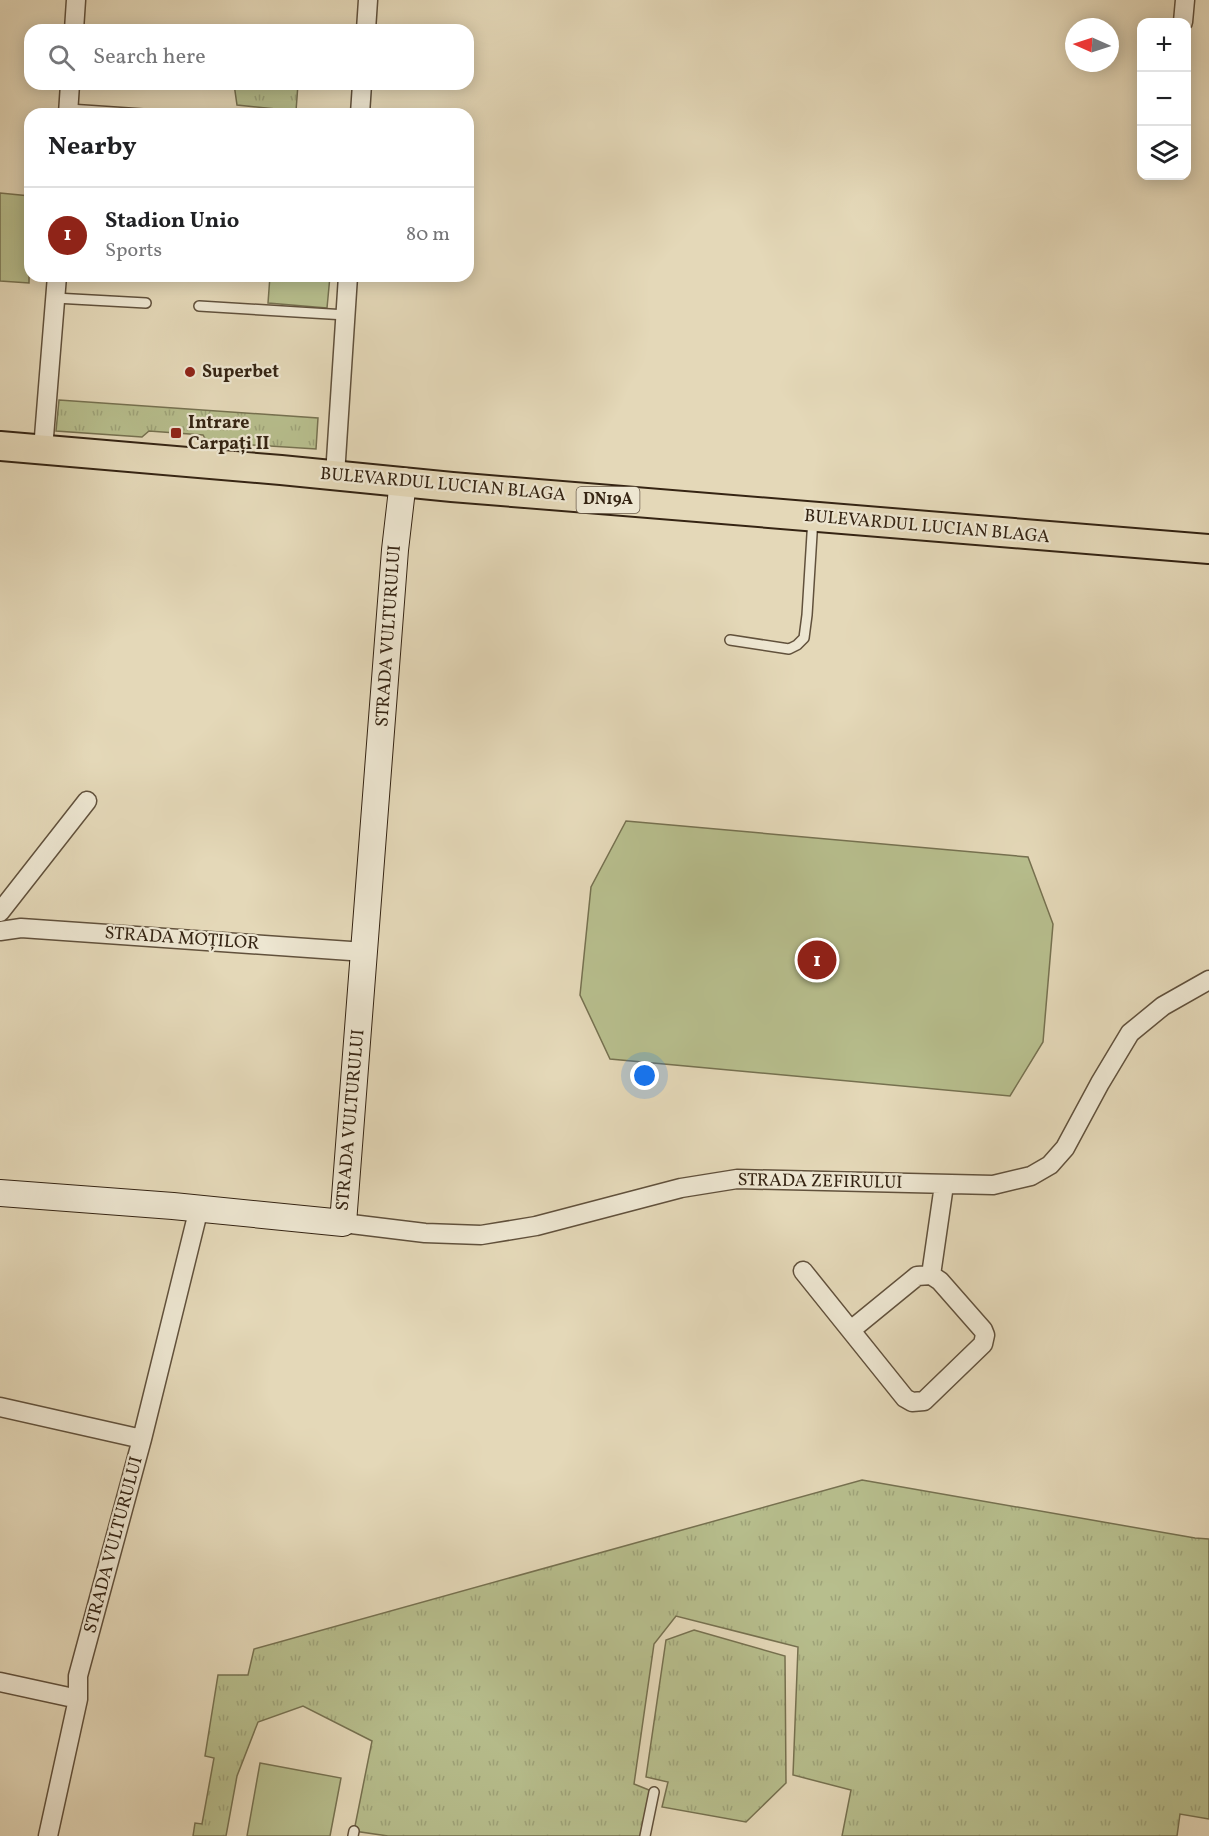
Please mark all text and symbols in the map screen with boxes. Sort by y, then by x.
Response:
north arrow [1065,18,1119,72]
map controls [1137,18,1191,180]
button: + [1137,18,1191,72]
search box [24,24,474,90]
icon: search [45,41,78,74]
text: Search here [93,42,206,73]
button: − [1137,72,1191,126]
button: layers [1137,126,1191,180]
text: Nearby [48,129,137,165]
text: Stadion Unio [105,206,239,237]
text: 1 [63,221,72,249]
text: 80 m [406,221,450,249]
text: Sports [105,237,162,265]
place label: Superbet [202,360,279,385]
marker: Superbet [183,365,197,379]
place label: Intrare Carpați II [188,411,270,457]
marker: Intrare Carpați II [169,426,183,440]
street label: BULEVARDUL LUCIAN BLAGA [319,462,567,508]
road number: DN19A [576,487,640,513]
street label: BULEVARDUL LUCIAN BLAGA [803,504,1051,550]
street label: STRADA VULTURULUI [370,544,408,728]
street label: STRADA MOȚILOR [104,921,260,957]
pin: 1 [798,938,836,982]
street label: STRADA VULTURULUI [331,1028,371,1212]
your location [630,1061,659,1090]
street label: STRADA ZEFIRULUI [737,1168,903,1196]
street label: STRADA VULTURULUI [78,1454,150,1636]

